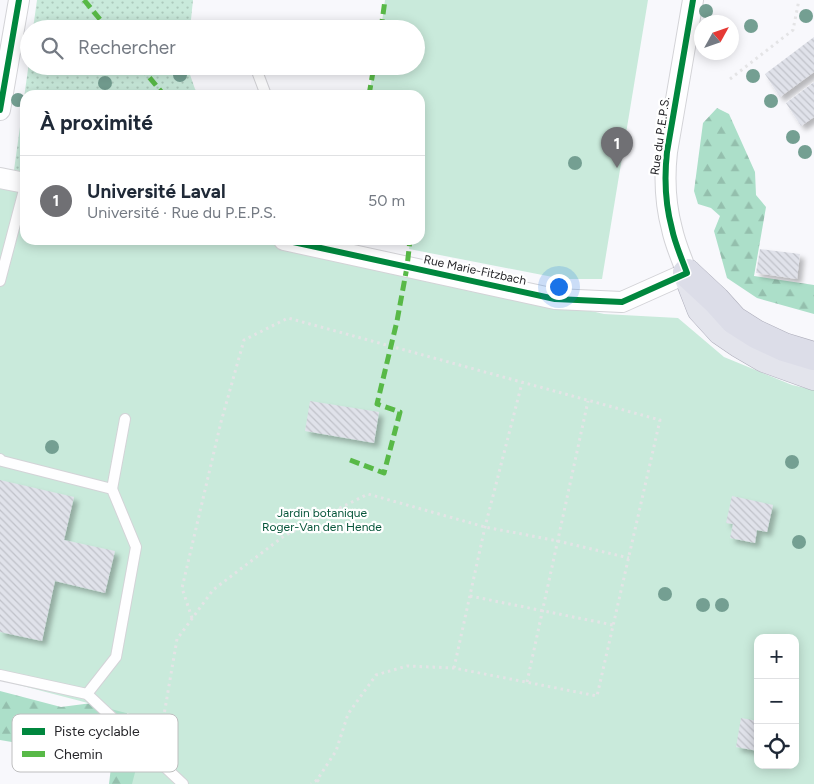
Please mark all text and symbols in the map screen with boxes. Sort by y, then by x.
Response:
north arrow [694,15,739,60]
search box [20,20,425,75]
icon: search [38,34,66,62]
text: Rechercher [78,36,176,59]
street label: Rue du P.E.P.S. [648,96,672,176]
text: À proximité [40,110,153,135]
pin: 1 [601,127,633,168]
text: Université Laval [87,180,226,203]
text: 1 [53,191,59,210]
text: 50 m [368,191,405,210]
text: Université · Rue du P.E.P.S. [87,203,276,222]
street label: Rue Marie-Fitzbach [422,252,528,288]
your location [546,274,572,300]
park label: Jardin botanique Roger-Van den Hende [262,506,382,534]
map controls [754,634,799,769]
button: + [754,634,799,679]
button: − [754,679,799,724]
legend [12,714,178,772]
text: Piste cyclable [54,723,140,740]
button: locate [754,724,799,769]
text: Chemin [54,746,103,763]

